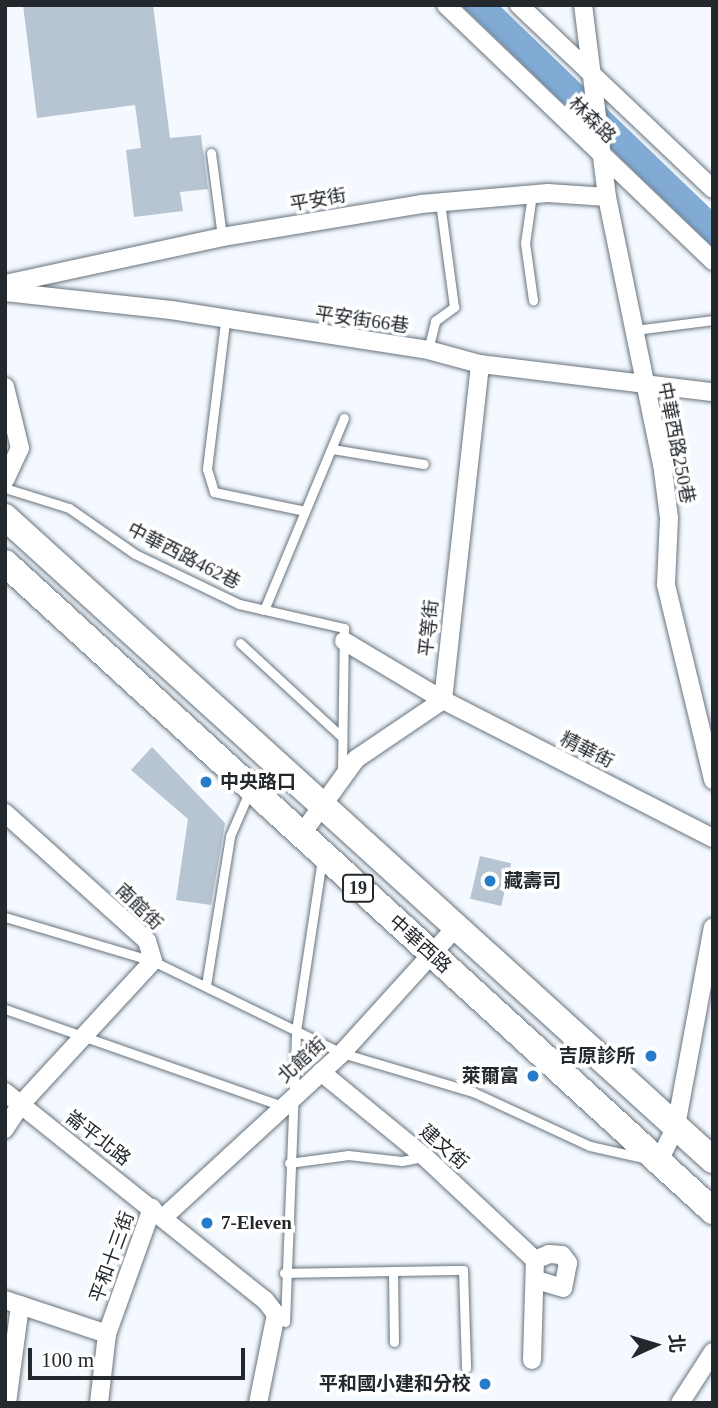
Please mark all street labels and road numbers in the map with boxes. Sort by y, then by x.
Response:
street label: 林森路 [564,92,620,148]
street label: 平安街 [288,184,348,216]
street label: 平安街66巷 [313,302,411,338]
street label: 中華西路250巷 [653,380,699,506]
street label: 中華西路462巷 [124,518,244,594]
street label: 平等街 [415,598,443,658]
street label: 精華街 [556,727,618,773]
road number: 19 [340,874,376,903]
street label: 南館街 [111,879,167,935]
street label: 中華西路 [384,910,456,978]
street label: 北館街 [273,1032,331,1088]
street label: 崙平北路 [61,1106,135,1170]
street label: 建文街 [415,1120,473,1174]
street label: 平和十三街 [85,1208,139,1306]

